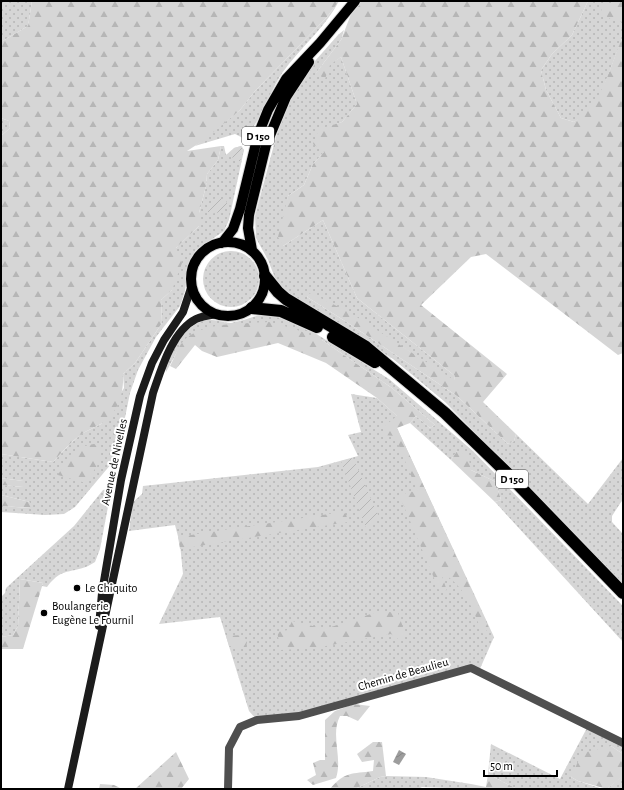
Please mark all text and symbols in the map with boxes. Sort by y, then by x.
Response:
road number: D 150 [242,127,274,145]
street label: Avenue de Nivelles [99,418,129,506]
road number: D 150 [496,470,528,488]
place label: Le Chiquito [85,582,138,594]
marker: Le Chiquito [72,583,82,593]
place label: Boulangerie Eugène Le Fournil [52,600,134,626]
marker: Boulangerie Eugène Le Fournil [39,608,49,618]
street label: Chemin de Beaulieu [356,655,450,693]
scale bar [484,752,557,778]
text: 50 m [490,760,513,772]

